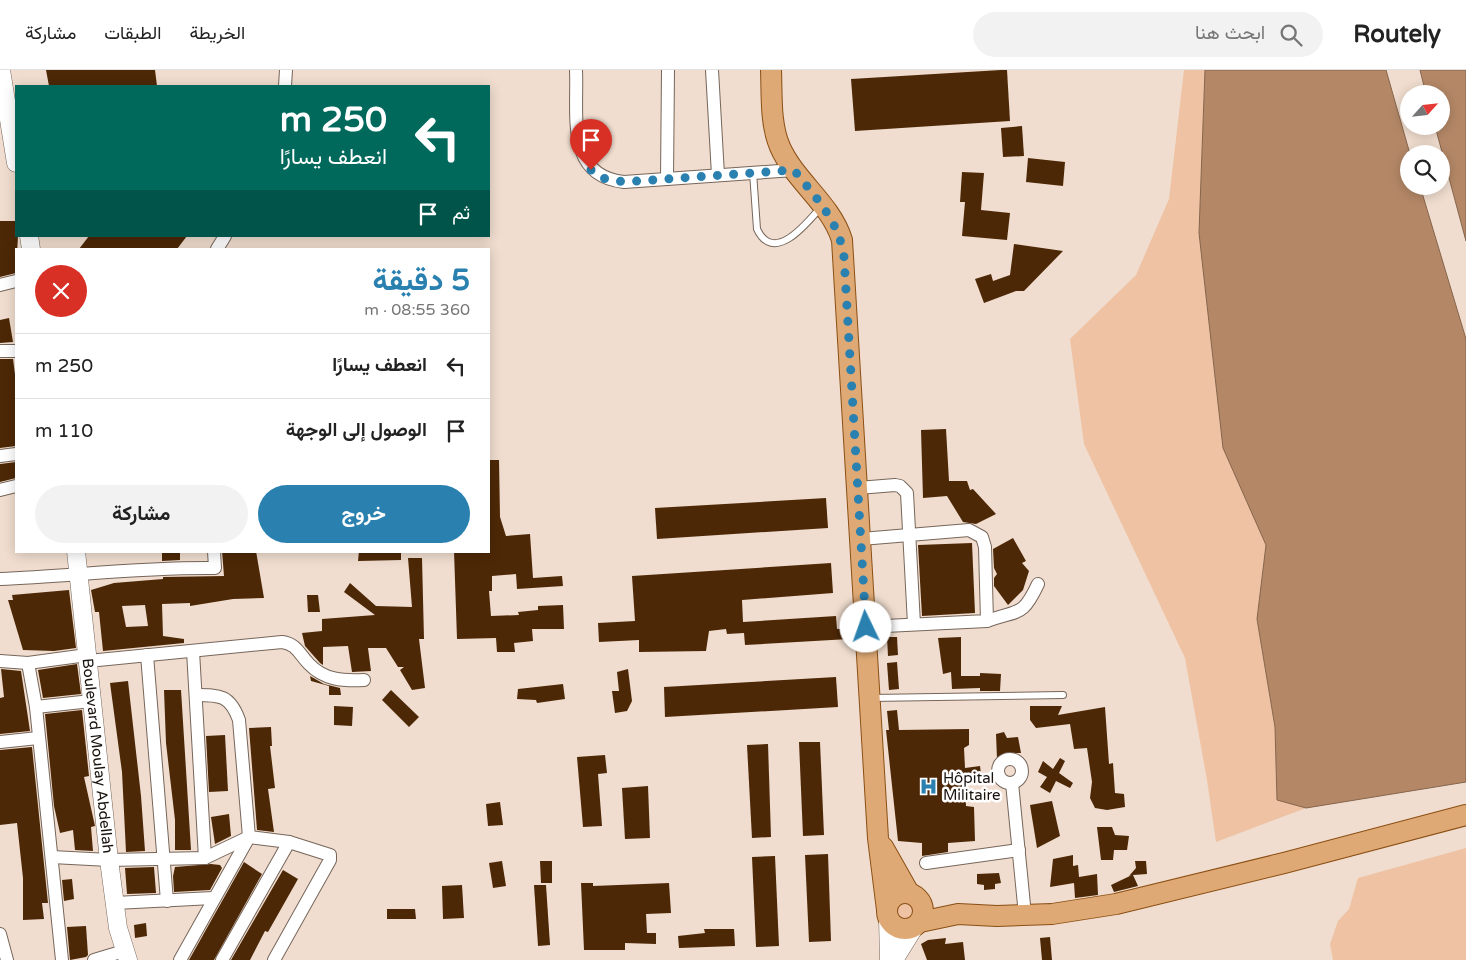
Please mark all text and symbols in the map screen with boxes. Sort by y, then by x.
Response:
search box [973,12,1323,57]
text: Routely [1353,20,1441,49]
icon: search [1277,21,1305,49]
text: مشاركة [25,22,76,44]
text: الطبقات [104,22,161,44]
text: الخريطة [189,22,245,44]
text: ابحث هنا [1195,22,1265,44]
north arrow [1400,85,1450,135]
map controls [1400,85,1450,195]
text: 250 m [280,99,387,141]
icon: left [405,105,470,170]
pin [570,119,612,170]
icon: arrive [577,126,605,154]
text: انعطف يسارًا [280,144,387,170]
button: search [1400,145,1450,195]
icon: arrive [414,200,442,228]
text: ثم [452,202,470,224]
text: 5 دقيقة [373,262,470,299]
button: close [35,265,87,317]
text: 360 m · 08:55 [364,300,470,320]
icon: left [442,352,470,380]
text: انعطف يسارًا [332,354,427,376]
text: 250 m [35,355,93,377]
icon: arrive [442,417,470,445]
text: الوصول إلى الوجهة [286,419,427,441]
text: 110 m [35,420,93,442]
button: مشاركة [35,485,248,543]
button: خروج [258,485,470,543]
position arrow [839,600,891,652]
street label: Boulevard Moulay Abdellah [79,657,117,854]
place label: Hôpital Militaire [943,769,1000,804]
hospital icon: Hôpital Militaire [919,777,939,797]

